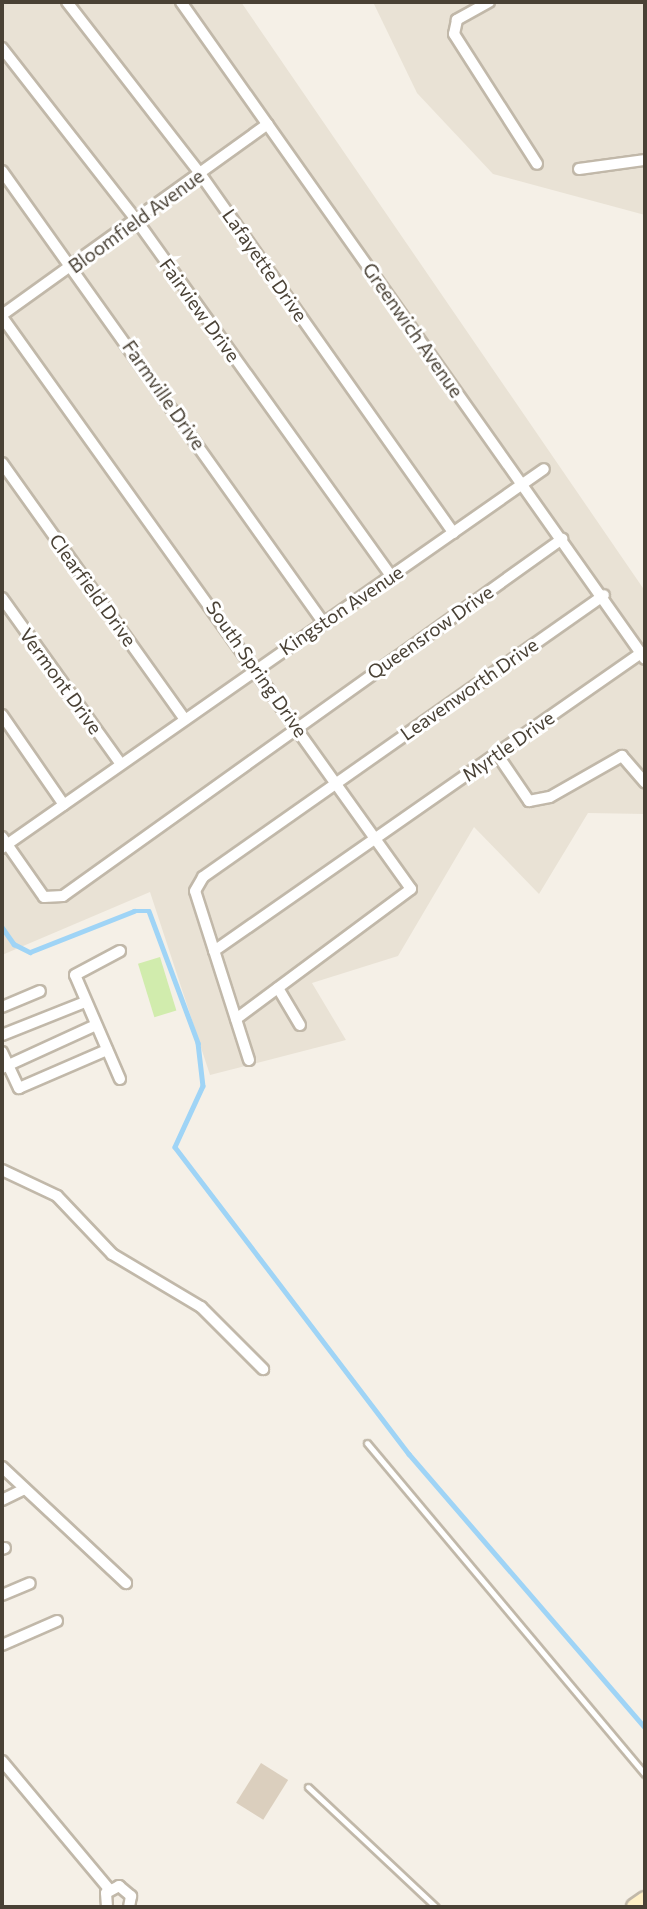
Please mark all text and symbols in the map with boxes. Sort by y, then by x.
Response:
street label: Bloomfield Avenue [64,164,208,278]
street label: Lafayette Drive [218,204,312,326]
street label: Fairview Drive [155,254,245,366]
street label: Greenwich Avenue [358,258,468,402]
street label: Farmville Drive [118,336,210,454]
street label: Clearfield Drive [45,529,141,651]
street label: Kingston Avenue [275,560,407,660]
street label: Queensrow Drive [363,580,497,684]
street label: South Spring Drive [201,597,313,741]
street label: Vermont Drive [15,624,107,738]
street label: Leavenworth Drive [396,633,542,745]
street label: Myrtle Drive [458,706,558,786]

